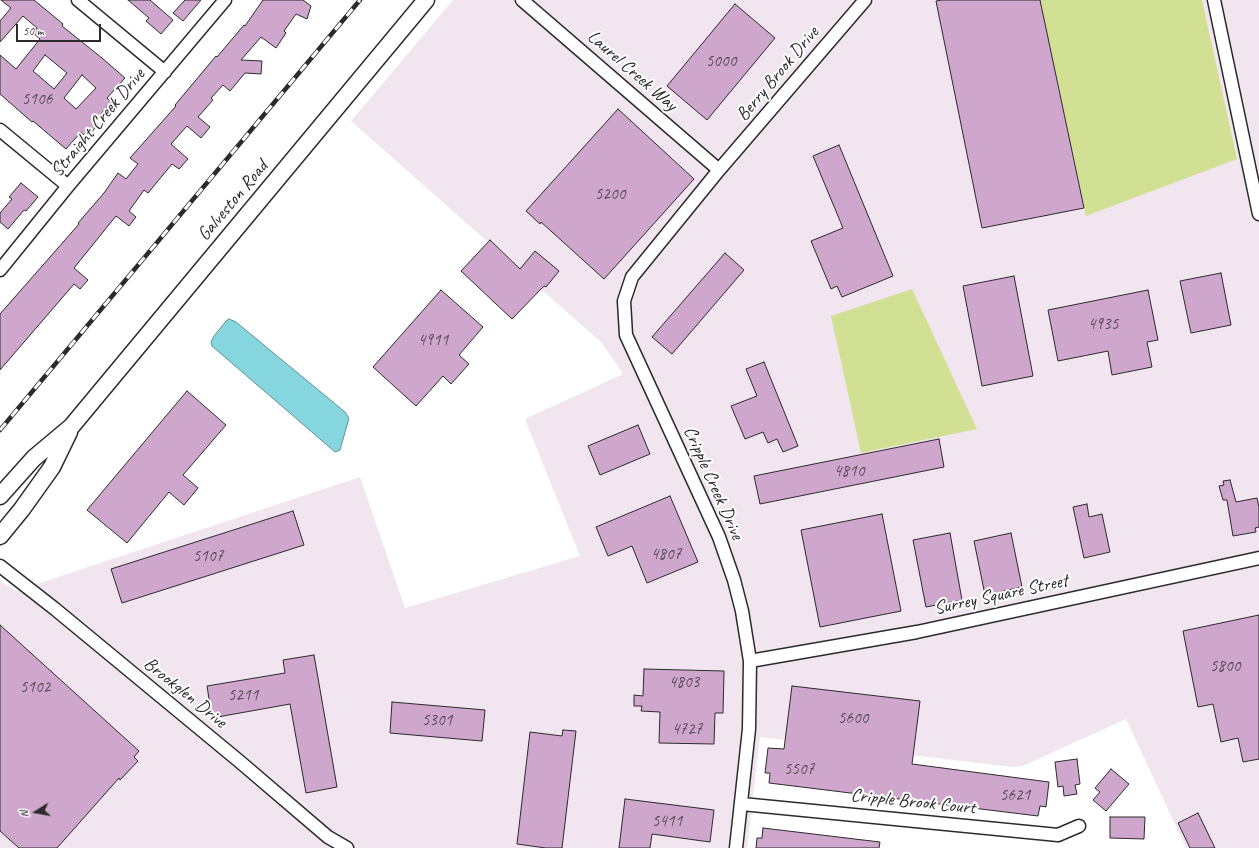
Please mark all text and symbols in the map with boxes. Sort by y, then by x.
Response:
scale bar [18,16,103,42]
street label: Berry Brook Drive [732,22,824,126]
text: 50 m [23,23,43,39]
street label: Laurel Creek Way [582,26,682,116]
house number: 5000 [706,52,736,72]
street label: Straight Creek Drive [46,64,150,182]
house number: 5106 [22,90,52,110]
street label: Galveston Road [193,156,273,246]
house number: 5200 [595,185,625,205]
house number: 4935 [1088,315,1118,335]
house number: 4911 [418,331,448,351]
street label: Cripple Creek Drive [678,423,748,543]
house number: 4810 [834,462,864,482]
house number: 4807 [651,545,681,565]
house number: 5107 [193,547,223,567]
street label: Surrey Square Street [932,570,1070,620]
street label: Brookglen Drive [139,653,231,733]
house number: 5800 [1210,657,1240,677]
house number: 4803 [669,673,699,693]
house number: 5102 [20,678,50,698]
house number: 5211 [228,686,258,706]
house number: 5600 [838,709,868,729]
house number: 5301 [422,711,452,731]
house number: 4727 [672,720,702,740]
house number: 5507 [784,760,814,780]
street label: Cripple Brook Court [849,784,977,820]
house number: 5621 [1000,786,1030,806]
north arrow [16,792,56,832]
text: N [17,810,32,819]
house number: 5411 [652,812,682,832]

